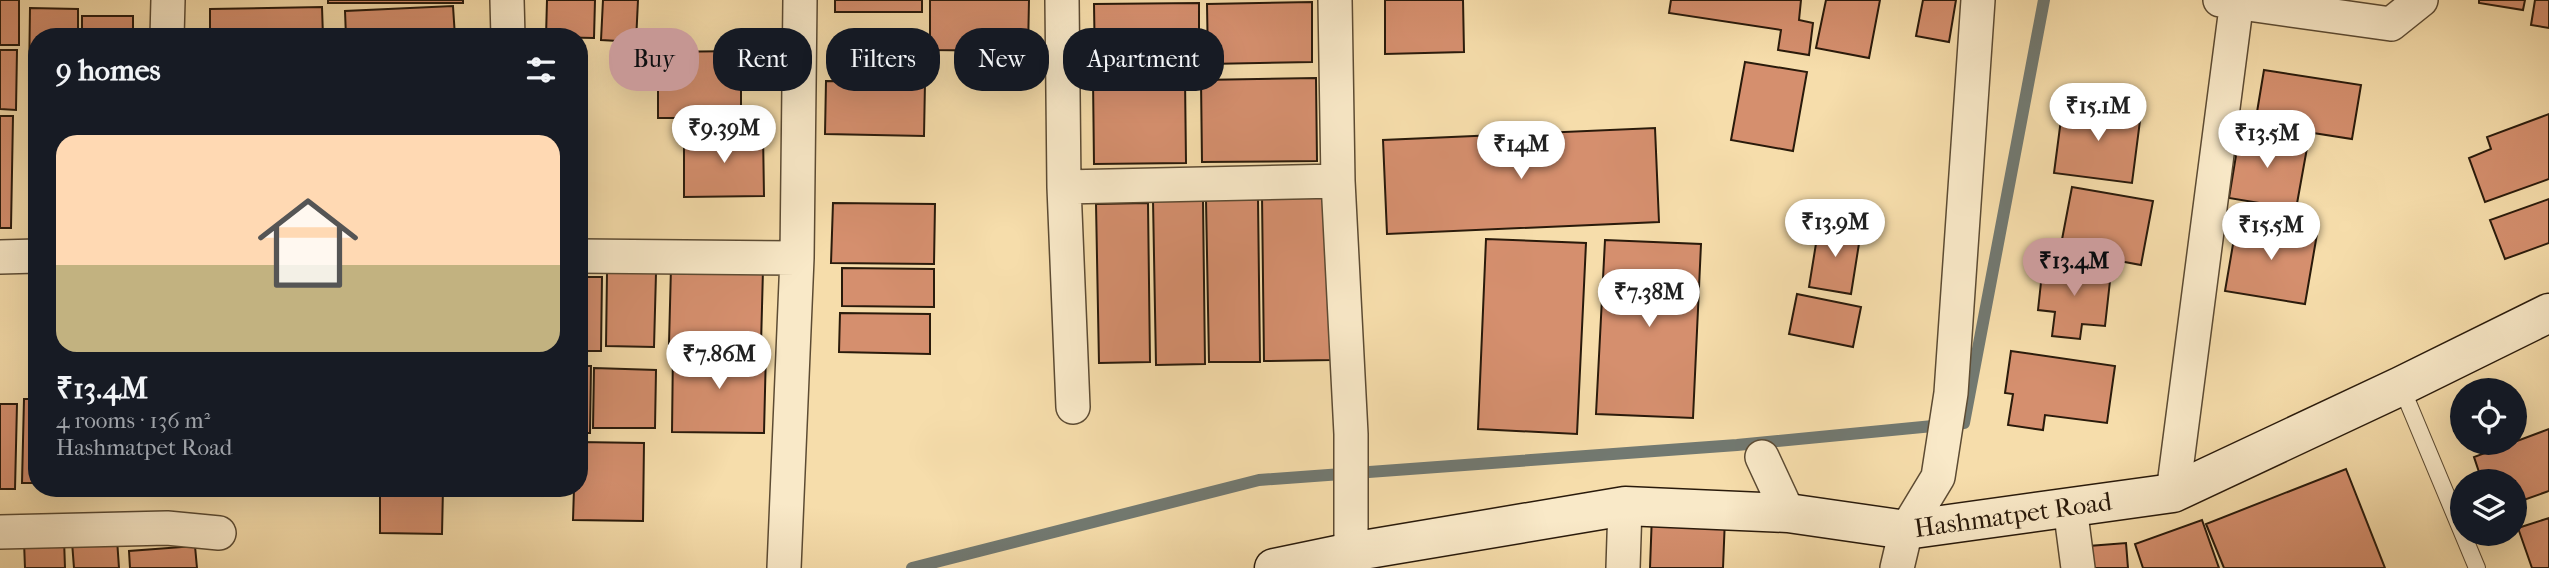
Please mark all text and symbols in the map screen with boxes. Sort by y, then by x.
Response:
chip: Buy [609,28,699,91]
chip: Rent [713,28,812,91]
chip: Filters [826,28,940,91]
chip: New [954,28,1049,91]
chip: Apartment [1063,28,1224,91]
icon: filters [522,51,560,89]
text: 9 homes [56,53,161,88]
pin: ₹15.1M [2041,83,2155,143]
text: ₹15.1M [2066,92,2130,119]
pin: ₹9.39M [667,106,781,165]
pin: ₹13.5M [2210,110,2324,170]
text: ₹9.39M [688,114,760,141]
text: ₹13.5M [2234,119,2300,146]
pin: ₹14M [1480,122,1562,181]
text: ₹14M [1493,130,1549,157]
icon: home [245,180,371,306]
pin: ₹13.9M [1778,200,1892,259]
pin: ₹15.5M [2214,202,2328,262]
text: ₹13.9M [1801,208,1869,235]
text: ₹15.5M [2238,211,2304,238]
pin: ₹13.4M [2017,238,2131,298]
text: ₹13.4M [2039,247,2109,274]
pin: ₹7.38M [1592,270,1706,329]
text: ₹7.38M [1614,278,1684,305]
pin: ₹7.86M [662,332,776,391]
text: ₹7.86M [682,340,756,367]
text: ₹13.4M [56,371,148,406]
map controls [2450,378,2527,546]
button: locate [2450,378,2527,455]
text: 4 rooms · 136 m² [56,407,210,434]
text: Hashmatpet Road [56,434,232,461]
button: layers [2450,469,2527,546]
street label: Hashmatpet Road [1912,486,2115,544]

